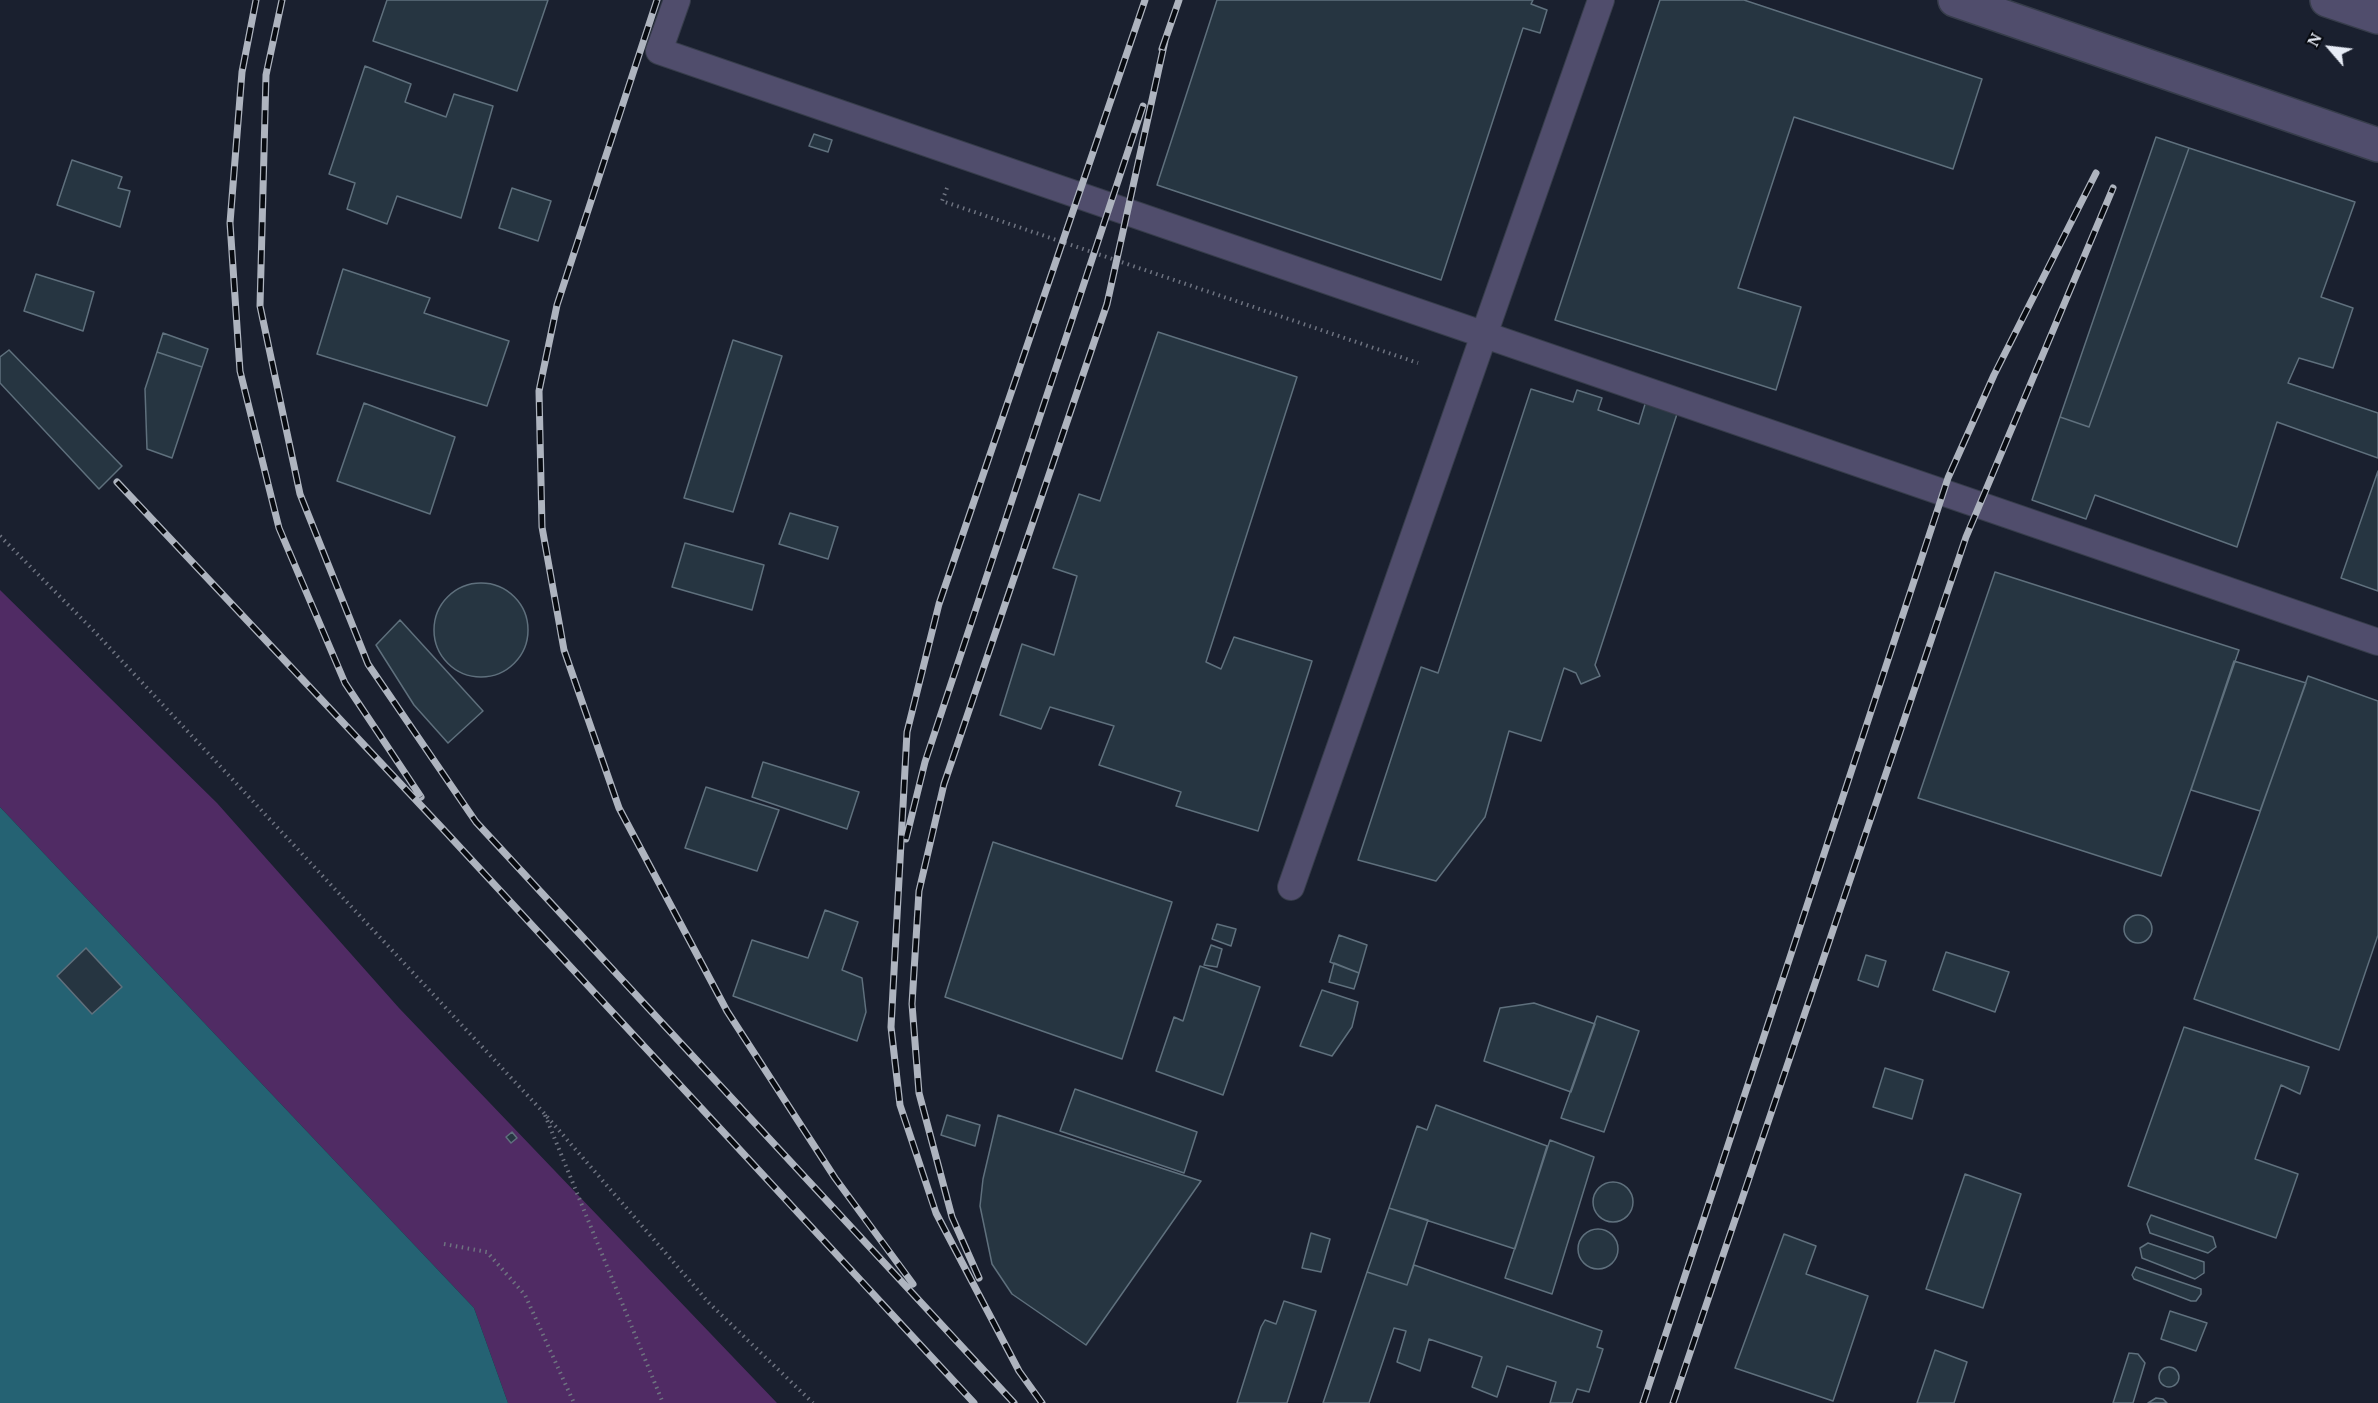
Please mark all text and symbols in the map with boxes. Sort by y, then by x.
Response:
north arrow [2300,18,2360,78]
text: N [2302,29,2327,50]

